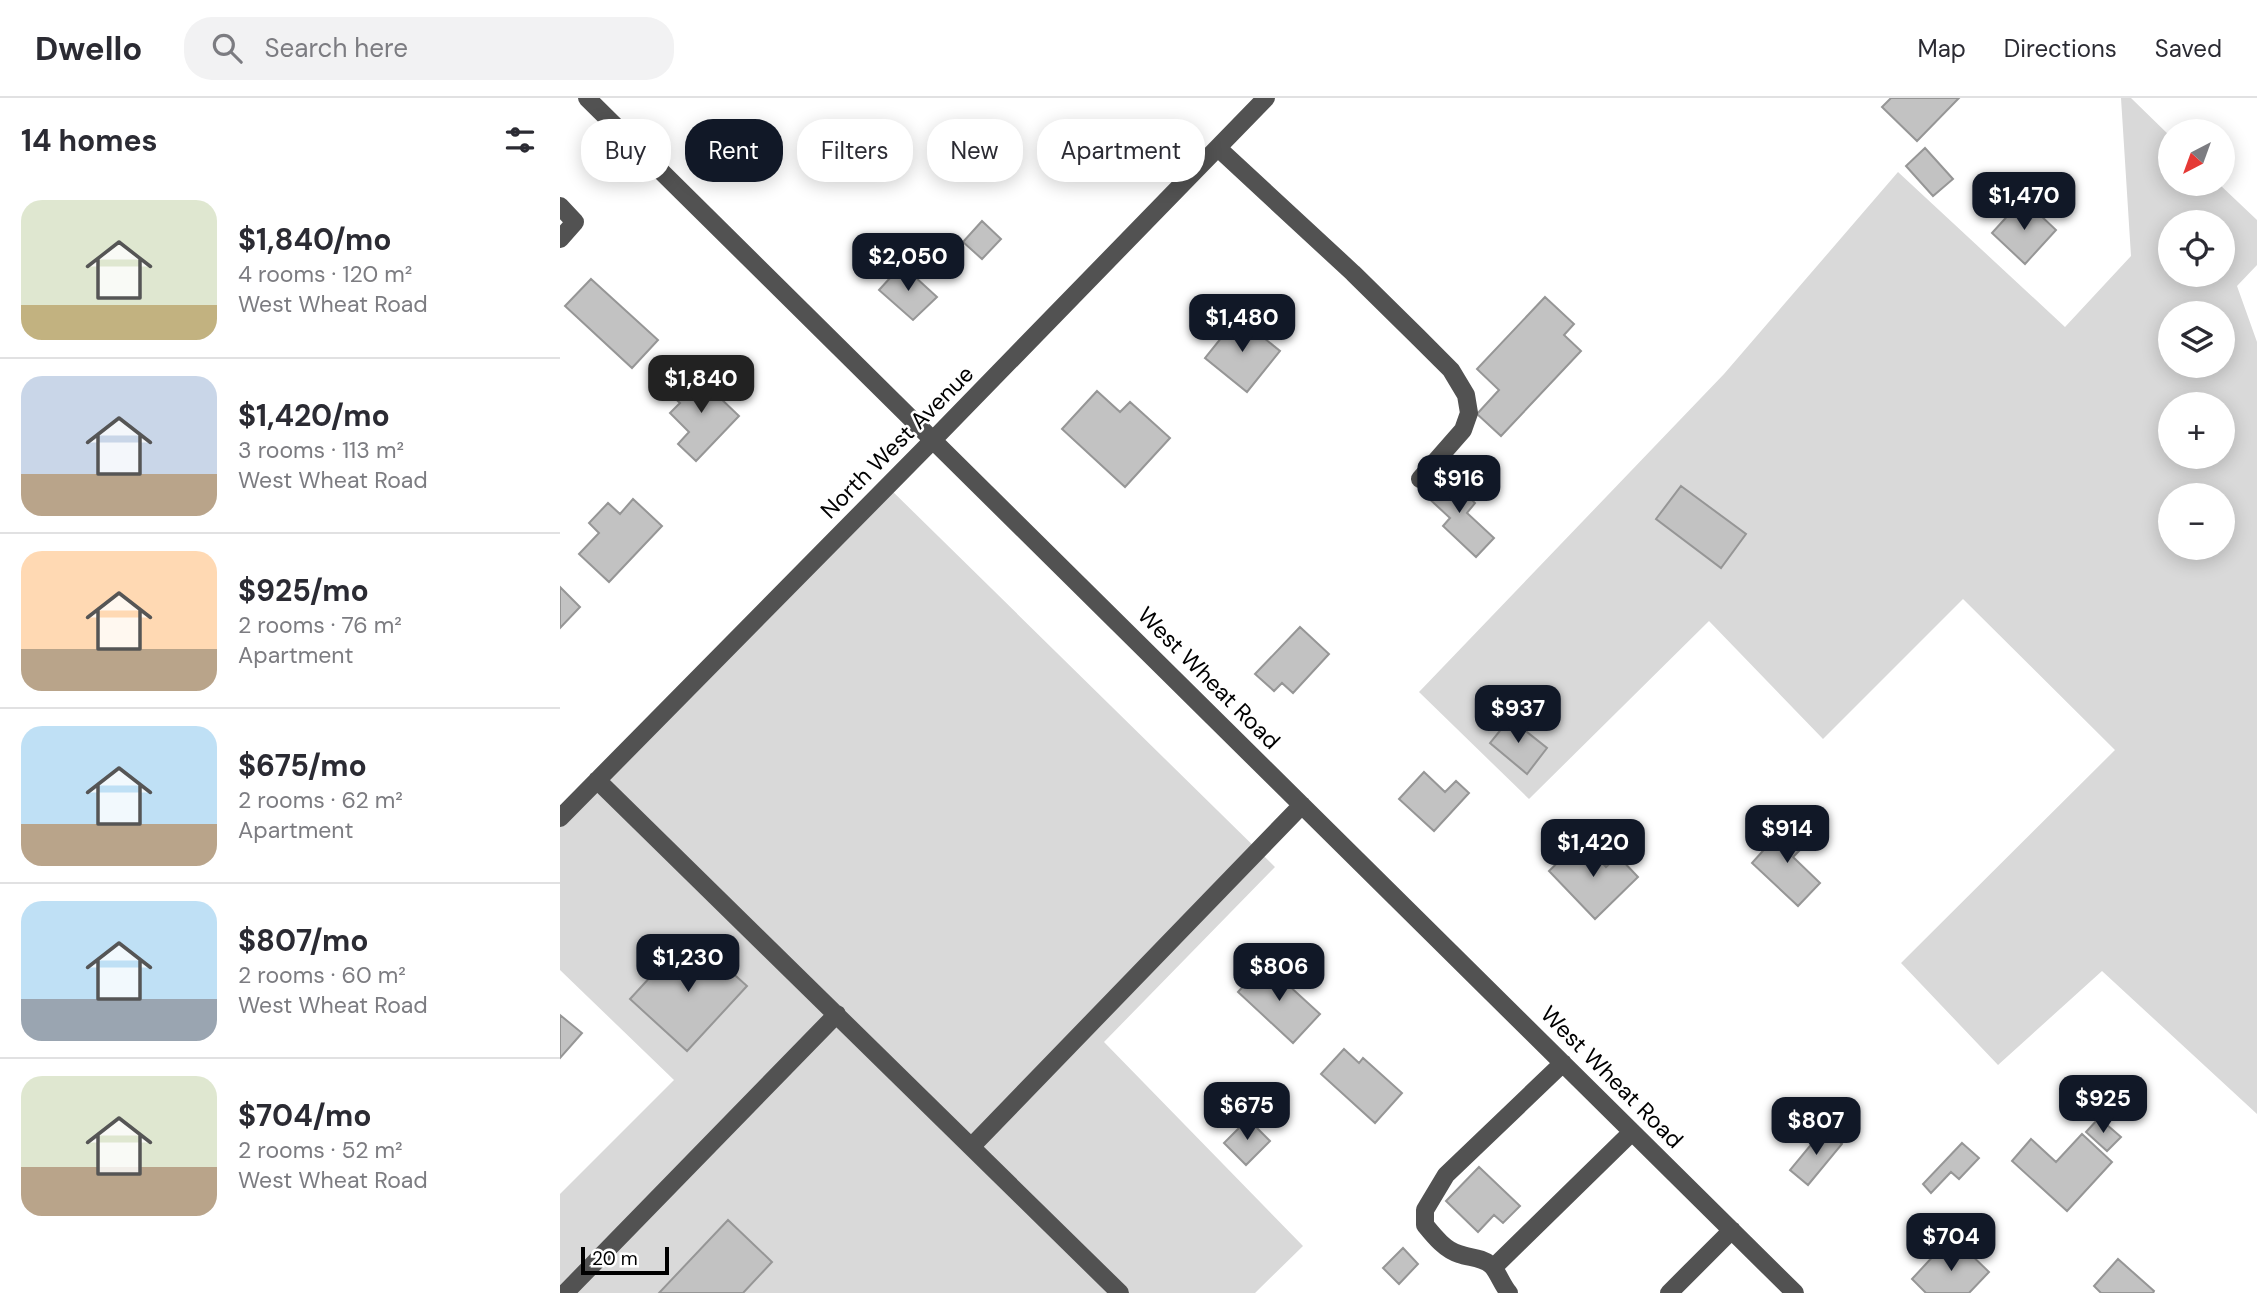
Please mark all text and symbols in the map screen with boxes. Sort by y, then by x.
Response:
search box [184,17,674,80]
text: Dwello [35,27,142,70]
icon: search [208,29,246,67]
text: Search here [264,31,408,65]
text: Map [1918,33,1966,64]
text: Directions [2004,33,2117,64]
text: Saved [2155,33,2222,64]
chip: Buy [581,119,671,182]
chip: Rent [685,119,783,182]
chip: Filters [797,119,913,182]
chip: New [927,119,1023,182]
chip: Apartment [1037,119,1205,182]
north arrow [2158,119,2235,196]
map controls [2158,119,2235,560]
text: 14 homes [21,121,158,160]
icon: filters [501,121,539,159]
pin: $1,470 [1967,172,2081,232]
text: $1,470 [1988,180,2060,210]
button: locate [2158,210,2235,287]
text: $1,840/mo [238,220,392,259]
icon: home [77,228,161,312]
pin: $2,050 [851,234,965,293]
text: $2,050 [868,241,948,271]
text: 4 rooms · 120 m² [238,259,412,289]
text: West Wheat Road [238,289,428,319]
pin: $1,480 [1185,294,1299,354]
button: layers [2158,301,2235,378]
text: $1,480 [1205,302,1279,332]
pin: $1,840 [644,356,758,415]
street label: North West Avenue [814,359,980,525]
text: $1,840 [664,363,738,393]
button: + [2158,392,2235,469]
text: $1,420/mo [238,396,390,435]
icon: home [77,404,161,488]
text: 3 rooms · 113 m² [238,435,404,465]
pin: $916 [1418,456,1500,515]
text: $916 [1433,463,1485,493]
text: West Wheat Road [238,465,428,495]
button: − [2158,483,2235,560]
text: $925/mo [238,571,369,610]
icon: home [77,579,161,663]
street label: West Wheat Road [1131,600,1287,756]
text: 2 rooms · 76 m² [238,610,402,640]
text: Apartment [238,640,353,670]
pin: $937 [1477,686,1559,745]
text: $937 [1491,693,1545,723]
text: $675/mo [238,746,367,785]
icon: home [77,754,161,838]
text: 2 rooms · 62 m² [238,785,403,815]
pin: $914 [1746,806,1828,865]
text: $914 [1761,813,1813,843]
text: Apartment [238,815,353,845]
pin: $1,420 [1536,820,1650,879]
text: $1,420 [1557,827,1629,857]
text: $807/mo [238,921,369,960]
icon: home [77,929,161,1013]
pin: $1,230 [631,934,745,994]
text: $1,230 [652,942,724,972]
pin: $806 [1238,944,1320,1003]
text: $806 [1249,951,1309,981]
text: 2 rooms · 60 m² [238,960,406,990]
text: West Wheat Road [238,990,428,1020]
street label: West Wheat Road [1534,999,1690,1155]
pin: $925 [2062,1076,2144,1135]
pin: $675 [1206,1082,1288,1142]
text: $925 [2075,1083,2131,1113]
text: $675 [1220,1090,1274,1120]
text: $704/mo [238,1096,371,1135]
pin: $807 [1775,1098,1857,1157]
icon: home [77,1104,161,1188]
text: $807 [1788,1105,1844,1135]
text: 2 rooms · 52 m² [238,1135,403,1165]
text: West Wheat Road [238,1165,428,1195]
pin: $704 [1910,1214,1992,1273]
text: $704 [1922,1221,1980,1251]
scale bar [581,1244,668,1276]
text: 20 m [592,1246,638,1271]

